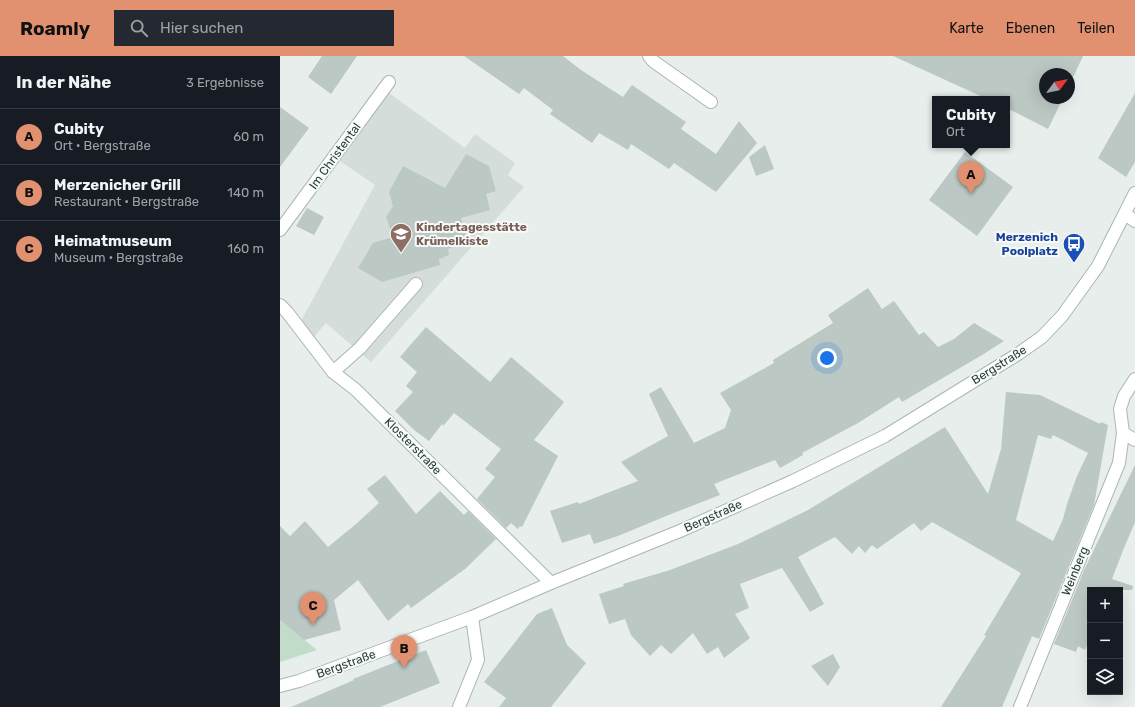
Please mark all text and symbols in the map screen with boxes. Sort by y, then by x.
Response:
search box [114,10,394,46]
text: Roamly [20,17,90,40]
icon: search [128,17,150,39]
text: Hier suchen [160,19,243,37]
text: Karte [949,20,984,37]
text: Ebenen [1006,20,1055,37]
text: Teilen [1077,20,1115,37]
north arrow [1039,68,1075,104]
text: In der Nähe [16,72,111,92]
text: 3 Ergebnisse [186,75,264,90]
popup [932,96,1010,148]
text: Cubity [946,106,996,124]
text: Cubity [54,120,104,138]
street label: Im Christental [306,120,364,192]
text: Ort [946,124,965,139]
text: A [24,129,34,144]
text: 60 m [233,129,264,144]
text: Ort · Bergstraße [54,138,151,153]
pin: A [958,161,984,194]
text: Merzenicher Grill [54,176,181,194]
text: B [24,185,34,200]
text: 140 m [227,185,264,200]
text: Restaurant · Bergstraße [54,194,199,209]
place label: Kindertagesstätte Krümelkiste [416,220,527,248]
school or university icon: Kindertagesstätte Krümelkiste [388,221,414,254]
place label: Merzenich Poolplatz [996,230,1058,258]
bus stop icon: Merzenich Poolplatz [1061,231,1087,264]
text: Heimatmuseum [54,232,172,250]
text: C [24,241,34,256]
text: 160 m [228,241,264,256]
text: Museum · Bergstraße [54,250,183,265]
street label: Bergstraße [969,342,1029,387]
your location [817,348,837,368]
street label: Klosterstraße [382,415,445,478]
street label: Bergstraße [682,497,744,535]
street label: Weinberg [1059,544,1091,598]
map controls [1087,587,1123,695]
button: + [1087,587,1123,623]
pin: C [300,592,326,625]
button: − [1087,623,1123,659]
pin: B [391,635,417,668]
street label: Bergstraße [314,647,378,681]
button: layers [1087,659,1123,695]

